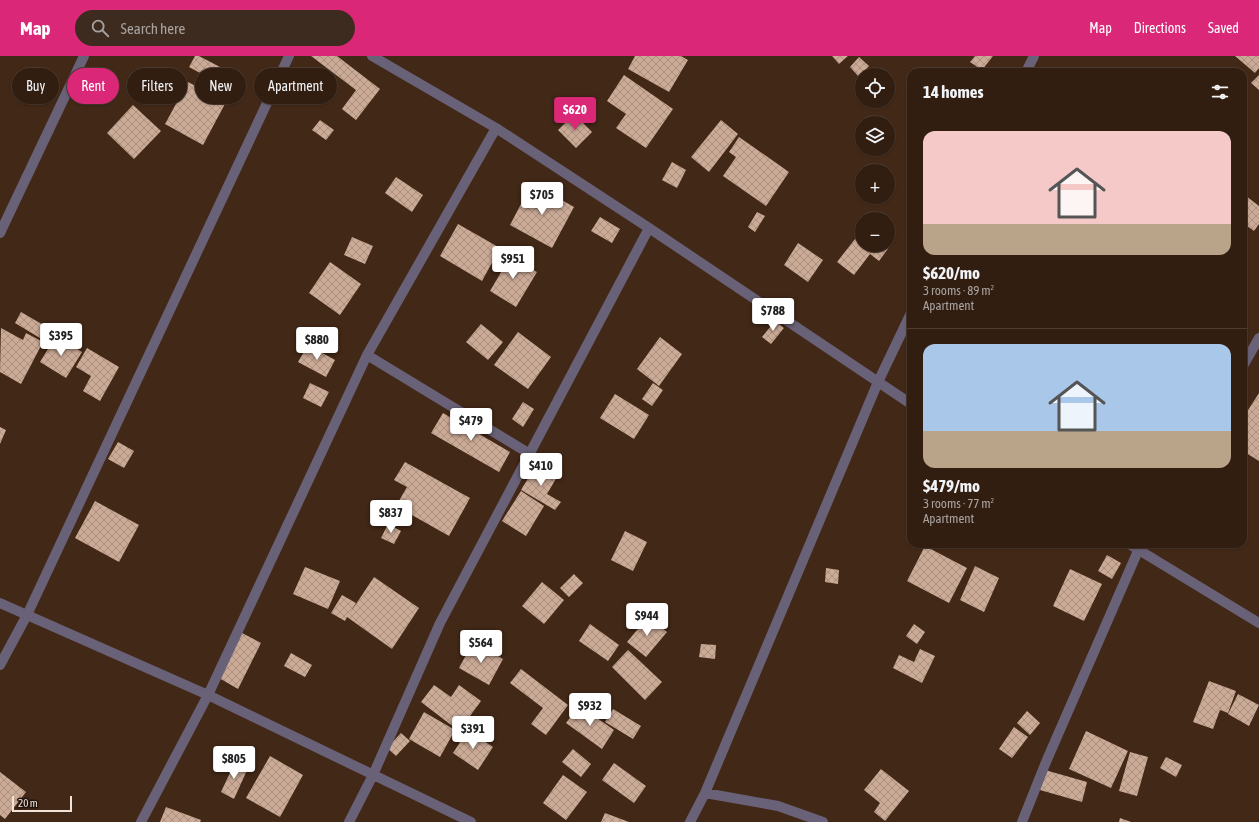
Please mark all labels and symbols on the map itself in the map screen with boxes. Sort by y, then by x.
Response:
pin: $620 [551,97,599,131]
pin: $705 [518,182,566,216]
pin: $951 [489,246,537,280]
pin: $788 [749,298,797,332]
pin: $395 [37,323,85,357]
pin: $880 [293,327,341,361]
pin: $479 [447,408,495,442]
pin: $410 [517,453,565,487]
pin: $837 [367,500,415,534]
pin: $944 [623,603,671,637]
pin: $564 [457,630,505,664]
pin: $932 [566,693,614,727]
pin: $391 [449,716,497,750]
pin: $805 [210,746,258,780]
scale bar [12,794,72,813]

